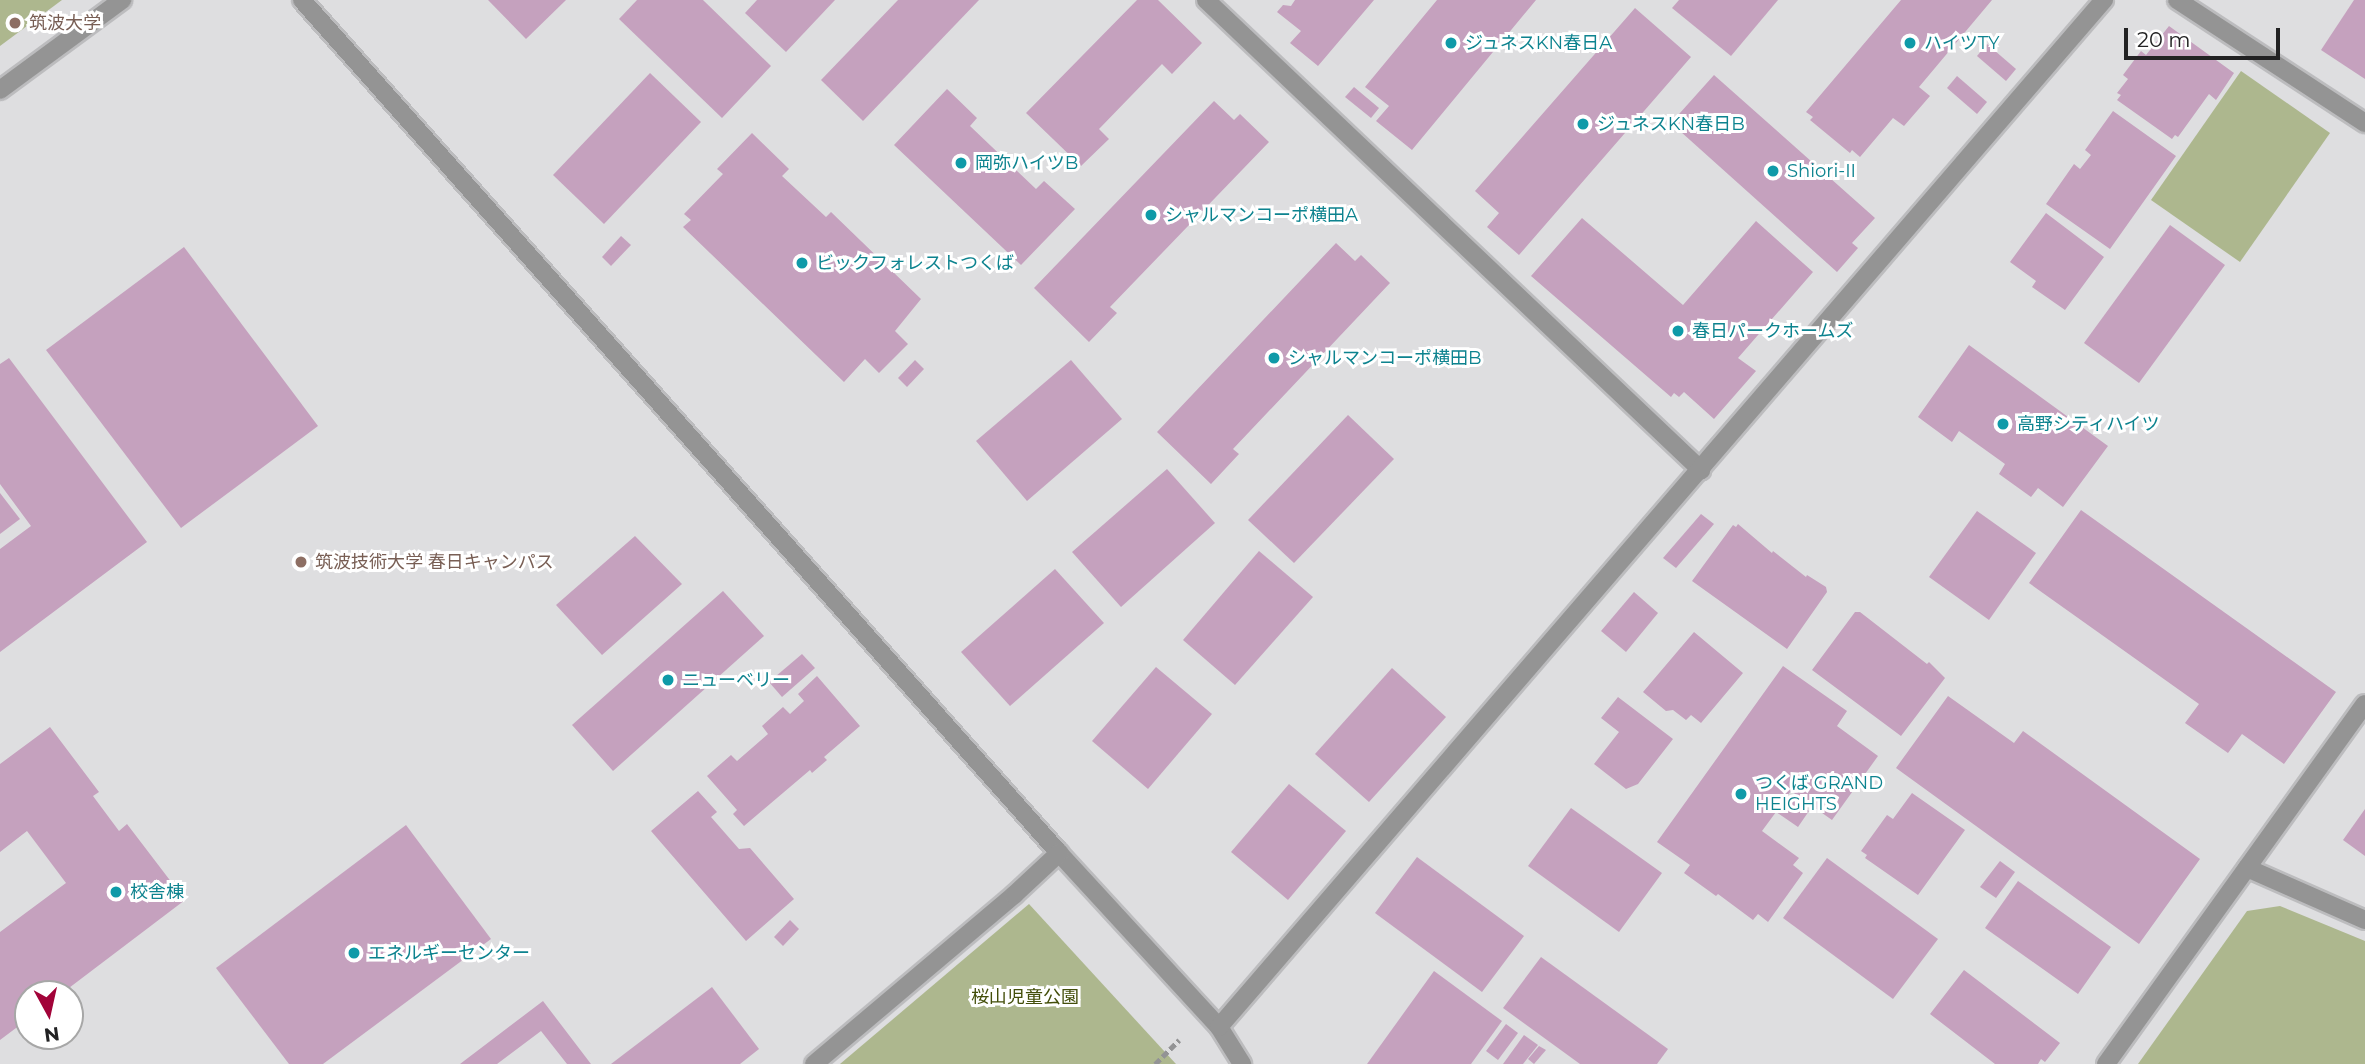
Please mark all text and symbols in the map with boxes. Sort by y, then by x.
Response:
place label: 筑波大学 [29,12,101,34]
scale bar [2127,14,2283,58]
marker: 筑波大学 [7,15,23,31]
text: 20 m [2137,27,2191,52]
place label: ジュネスKN春日A [1465,32,1613,54]
place label: ハイツTY [1924,32,2000,54]
marker: ジュネスKN春日A [1443,35,1459,51]
marker: ハイツTY [1902,35,1918,51]
place label: ジュネスKN春日B [1597,113,1746,135]
marker: ジュネスKN春日B [1575,116,1591,132]
place label: 岡弥ハイツB [975,152,1079,174]
marker: 岡弥ハイツB [953,155,969,171]
place label: Shiori-II [1787,160,1856,182]
marker: Shiori-II [1765,163,1781,179]
place label: シャルマンコーポ横田A [1165,204,1358,226]
marker: シャルマンコーポ横田A [1143,207,1159,223]
place label: ビックフォレストつくば [816,252,1014,274]
marker: ビックフォレストつくば [794,255,810,271]
place label: 春日パークホームズ [1692,320,1854,342]
marker: 春日パークホームズ [1670,323,1686,339]
place label: シャルマンコーポ横田B [1288,347,1482,369]
marker: シャルマンコーポ横田B [1266,350,1282,366]
place label: 高野シティハイツ [2017,413,2161,435]
marker: 高野シティハイツ [1995,416,2011,432]
place label: 筑波技術大学 春日キャンパス [315,551,554,573]
marker: 筑波技術大学 春日キャンパス [293,554,309,570]
place label: ニューベリー [682,669,790,691]
marker: ニューベリー [660,672,676,688]
place label: つくば GRAND HEIGHTS [1755,773,1883,816]
marker: つくば GRAND HEIGHTS [1733,786,1749,802]
place label: 校舎棟 [130,881,184,903]
marker: 校舎棟 [108,884,124,900]
place label: エネルギーセンター [368,942,530,964]
marker: エネルギーセンター [346,945,362,961]
north arrow [14,980,84,1050]
park label: 桜山児童公園 [971,986,1079,1008]
text: N [43,1022,61,1047]

